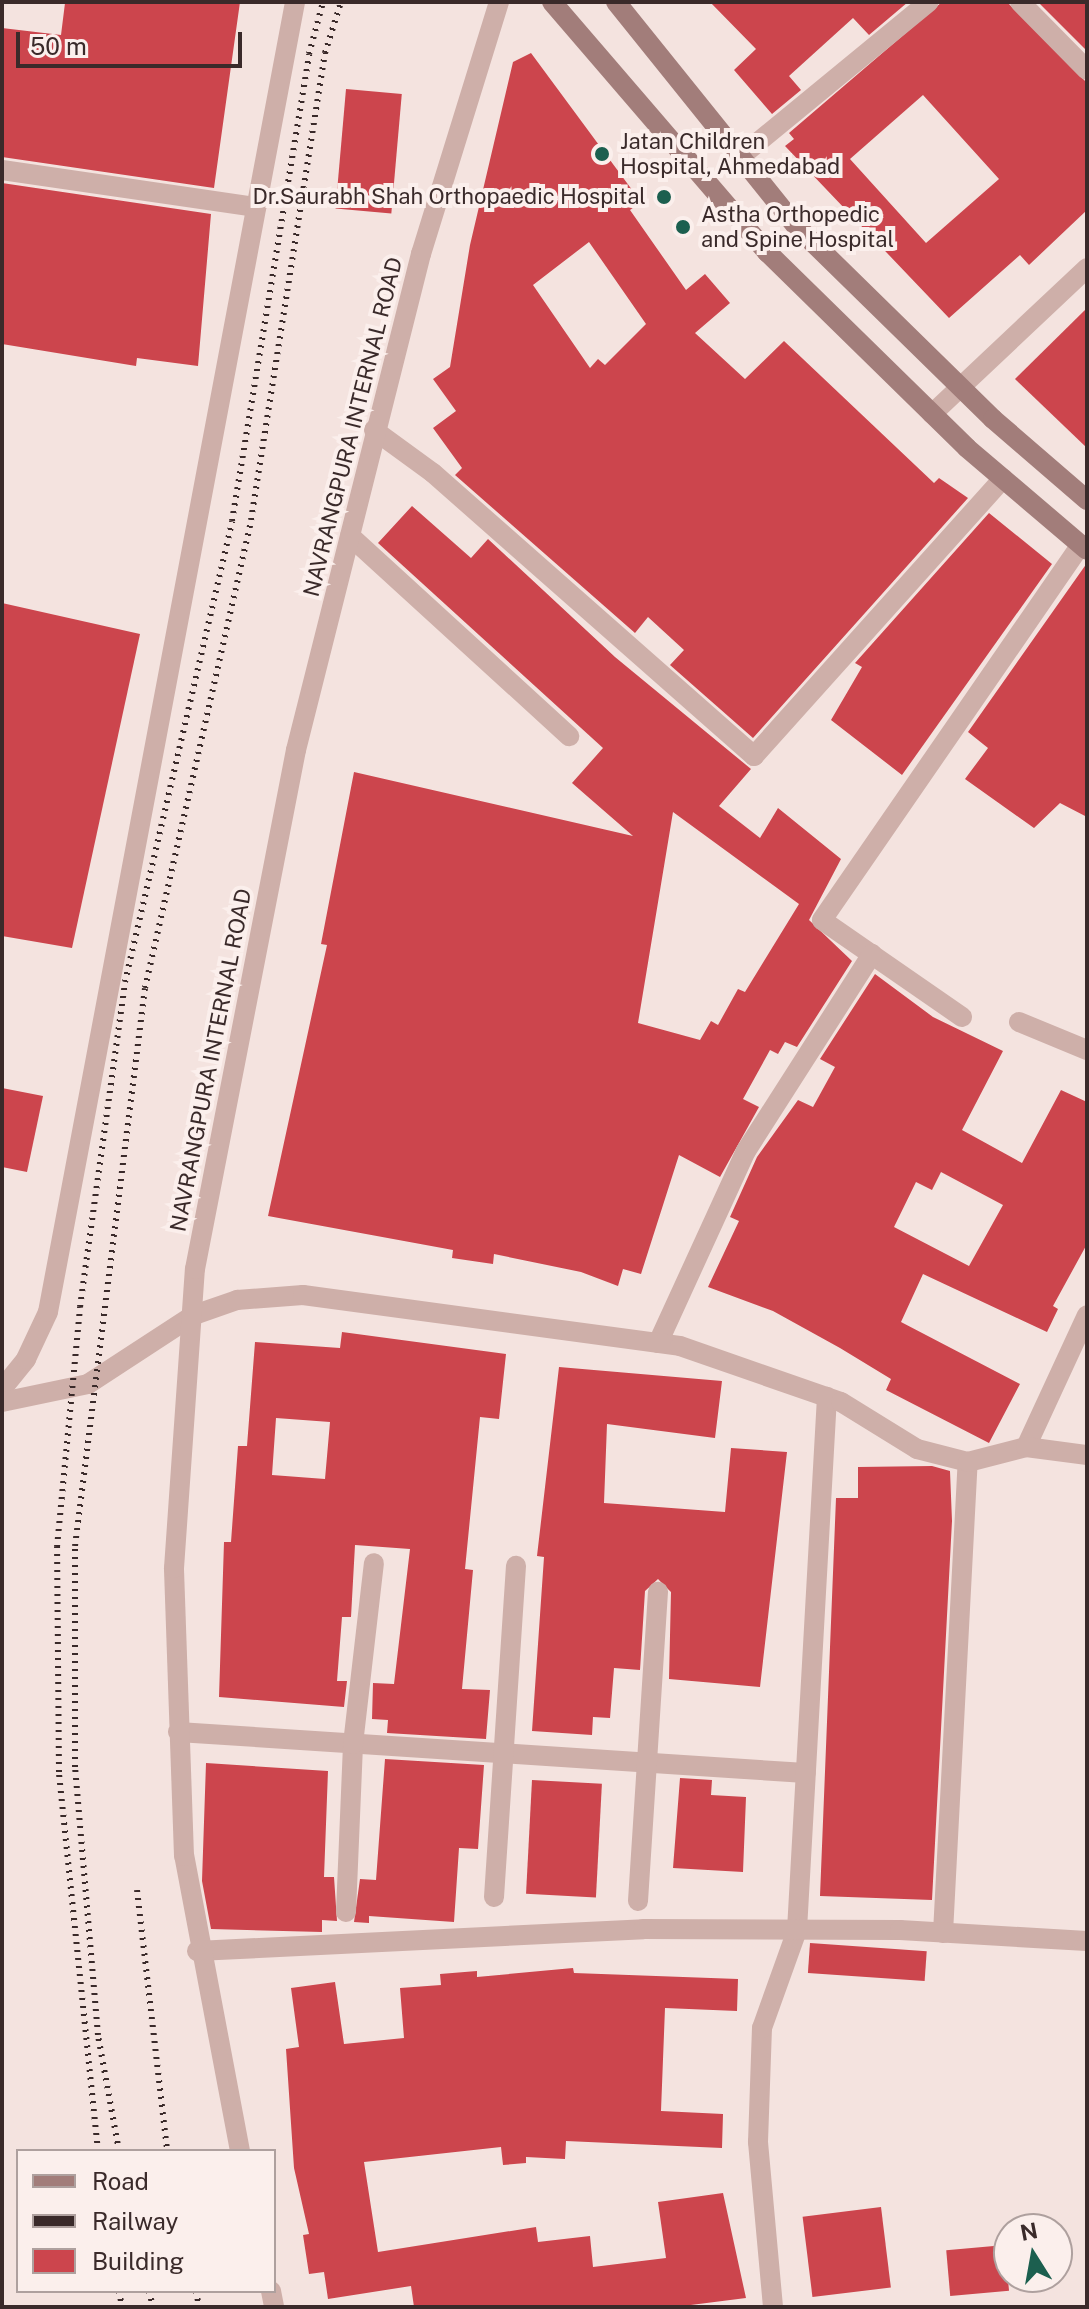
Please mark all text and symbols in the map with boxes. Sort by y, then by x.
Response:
scale bar [20,16,246,66]
text: 50 m [30,32,87,60]
place label: Jatan Children Hospital, Ahmedabad [620,128,840,180]
marker: Jatan Children Hospital, Ahmedabad [591,143,613,165]
place label: Dr.Saurabh Shah Orthopaedic Hospital [252,184,646,210]
marker: Dr.Saurabh Shah Orthopaedic Hospital [653,186,675,208]
place label: Astha Orthopedic and Spine Hospital [701,201,894,252]
marker: Astha Orthopedic and Spine Hospital [672,216,694,238]
street label: NAVRANGPURA INTERNAL ROAD [298,255,408,599]
street label: NAVRANGPURA INTERNAL ROAD [165,886,257,1234]
legend [16,2149,276,2293]
text: Road [92,2167,149,2195]
text: Railway [92,2207,178,2235]
north arrow [993,2213,1073,2293]
text: N [1018,2217,1040,2246]
text: Building [92,2247,184,2275]

